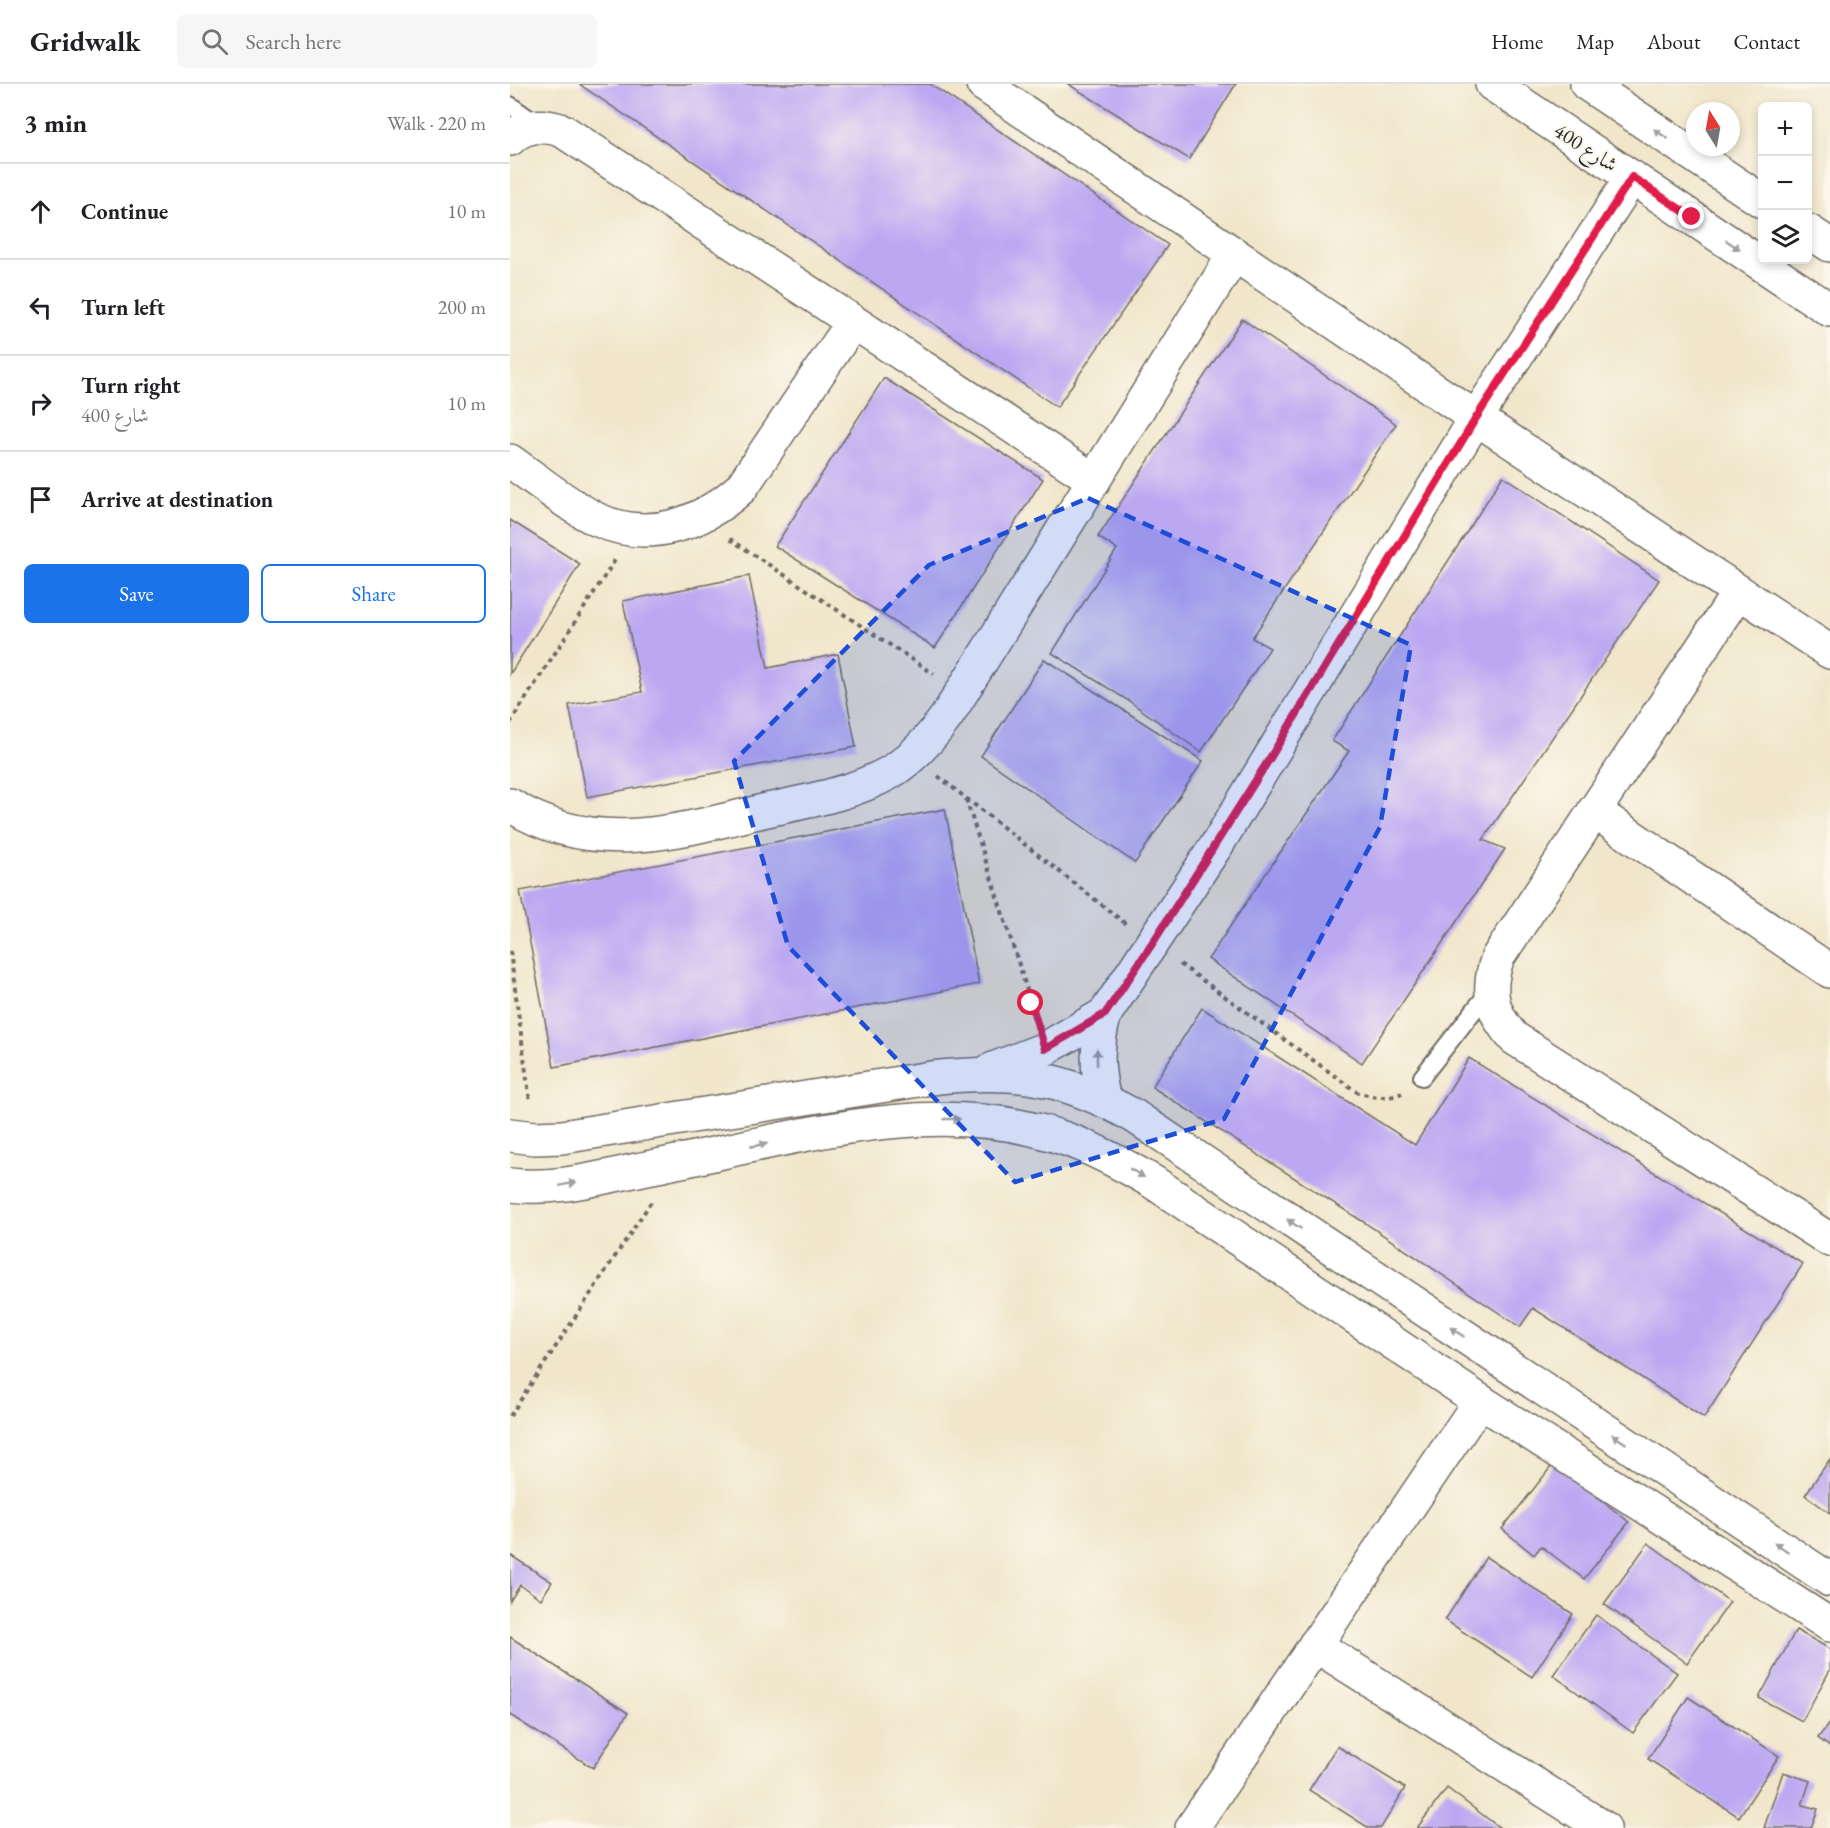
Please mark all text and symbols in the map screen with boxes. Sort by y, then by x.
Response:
search box [177,14,597,68]
text: Gridwalk [30,23,141,59]
icon: search [198,25,231,58]
text: Search here [246,27,341,56]
text: Home [1491,28,1543,55]
text: Map [1576,28,1614,55]
text: About [1647,28,1700,55]
text: Contact [1733,28,1800,55]
north arrow [1686,102,1740,156]
map controls [1758,102,1812,264]
button: + [1758,102,1812,156]
text: 3 min [24,106,87,140]
text: Walk · 220 m [387,110,486,136]
street label: شارع 400 [1546,116,1623,182]
one-way arrow [1653,128,1669,139]
button: − [1758,156,1812,210]
icon: ahead [24,195,57,228]
text: Continue [81,197,168,226]
text: 10 m [447,198,486,224]
route end [1678,203,1704,229]
button: layers [1758,210,1812,264]
one-way arrow [1725,239,1741,250]
icon: left [24,291,57,324]
text: Turn left [81,293,165,322]
text: 200 m [438,294,486,320]
text: Turn right [81,371,180,400]
icon: right [24,387,57,420]
text: 10 m [447,390,486,416]
text: شارع 400 [81,402,149,428]
icon: arrive [24,483,57,516]
text: Arrive at destination [81,485,273,514]
button: Save [24,564,249,623]
button: Share [261,564,486,623]
route start [1017,989,1043,1015]
one-way arrow [1093,1047,1102,1066]
one-way arrow [942,1114,961,1124]
one-way arrow [750,1140,769,1149]
one-way arrow [1129,1167,1145,1178]
one-way arrow [559,1179,578,1188]
one-way arrow [1286,1218,1302,1229]
one-way arrow [1448,1326,1465,1337]
one-way arrow [1611,1434,1627,1445]
one-way arrow [1773,1542,1790,1553]

